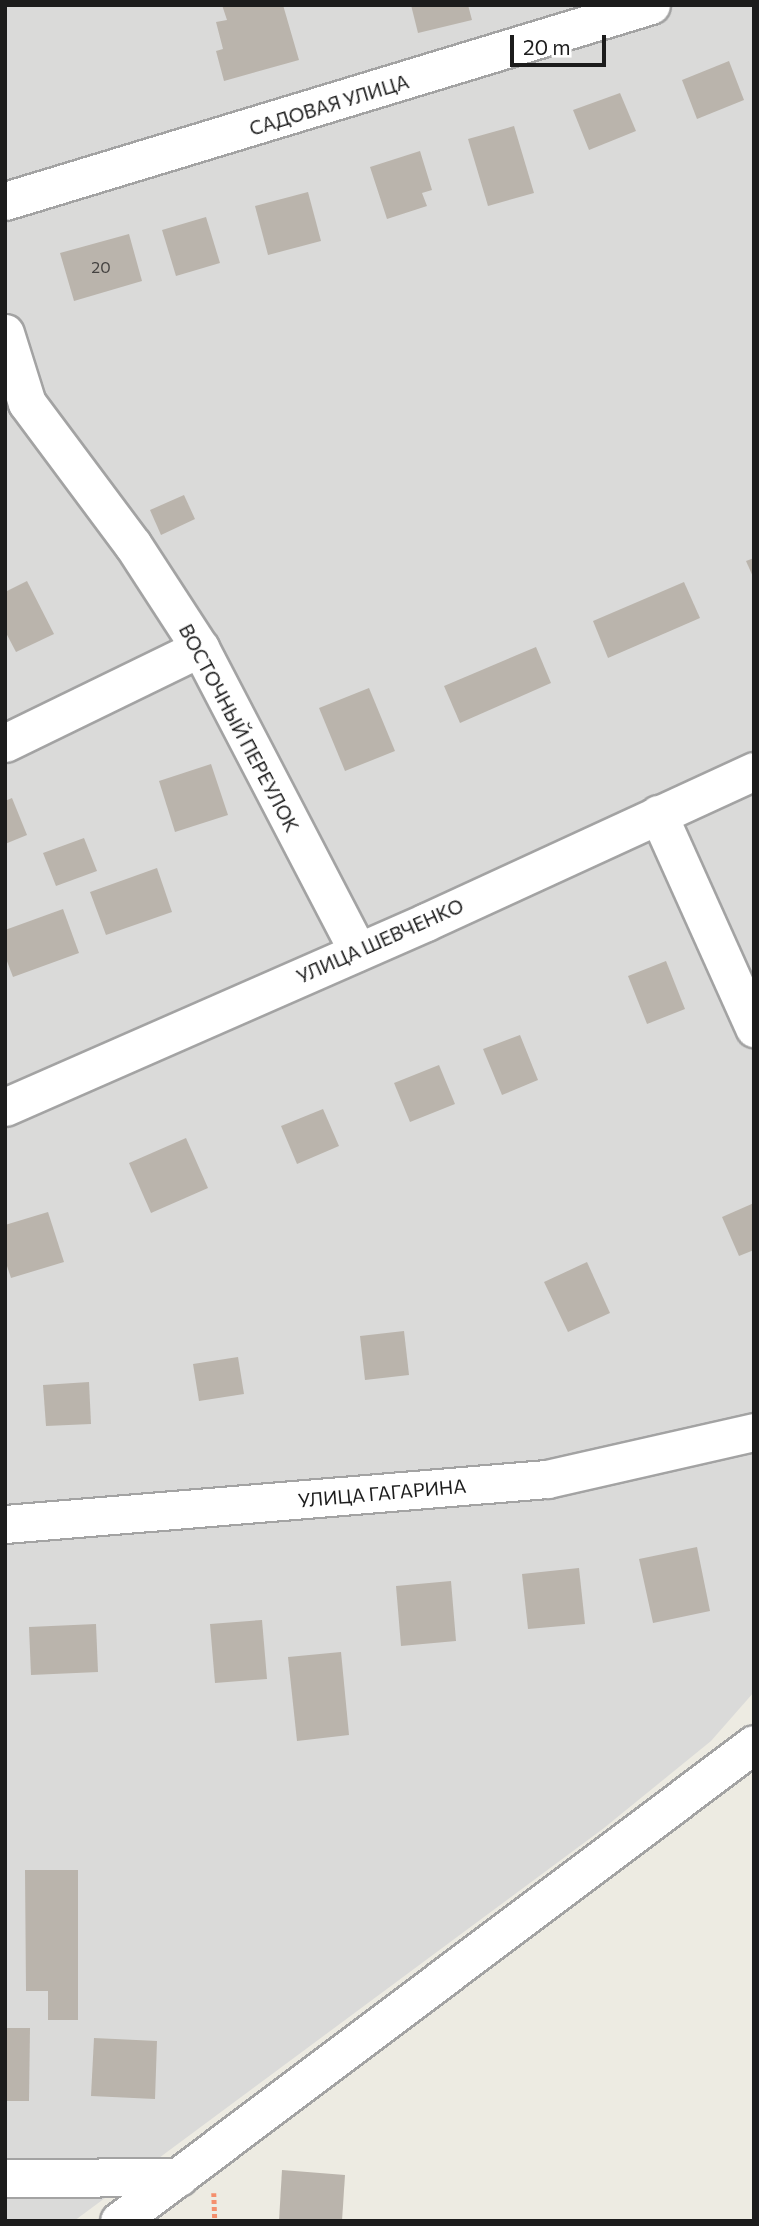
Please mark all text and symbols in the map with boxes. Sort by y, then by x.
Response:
scale bar [514,21,610,65]
text: 20 m [523,34,571,59]
street label: САДОВАЯ УЛИЦА [247,70,411,140]
house number: 20 [91,257,111,277]
street label: ВОСТОЧНЫЙ ПЕРЕУЛОК [174,620,304,836]
street label: УЛИЦА ШЕВЧЕНКО [293,894,467,988]
street label: УЛИЦА ГАГАРИНА [297,1474,467,1512]

